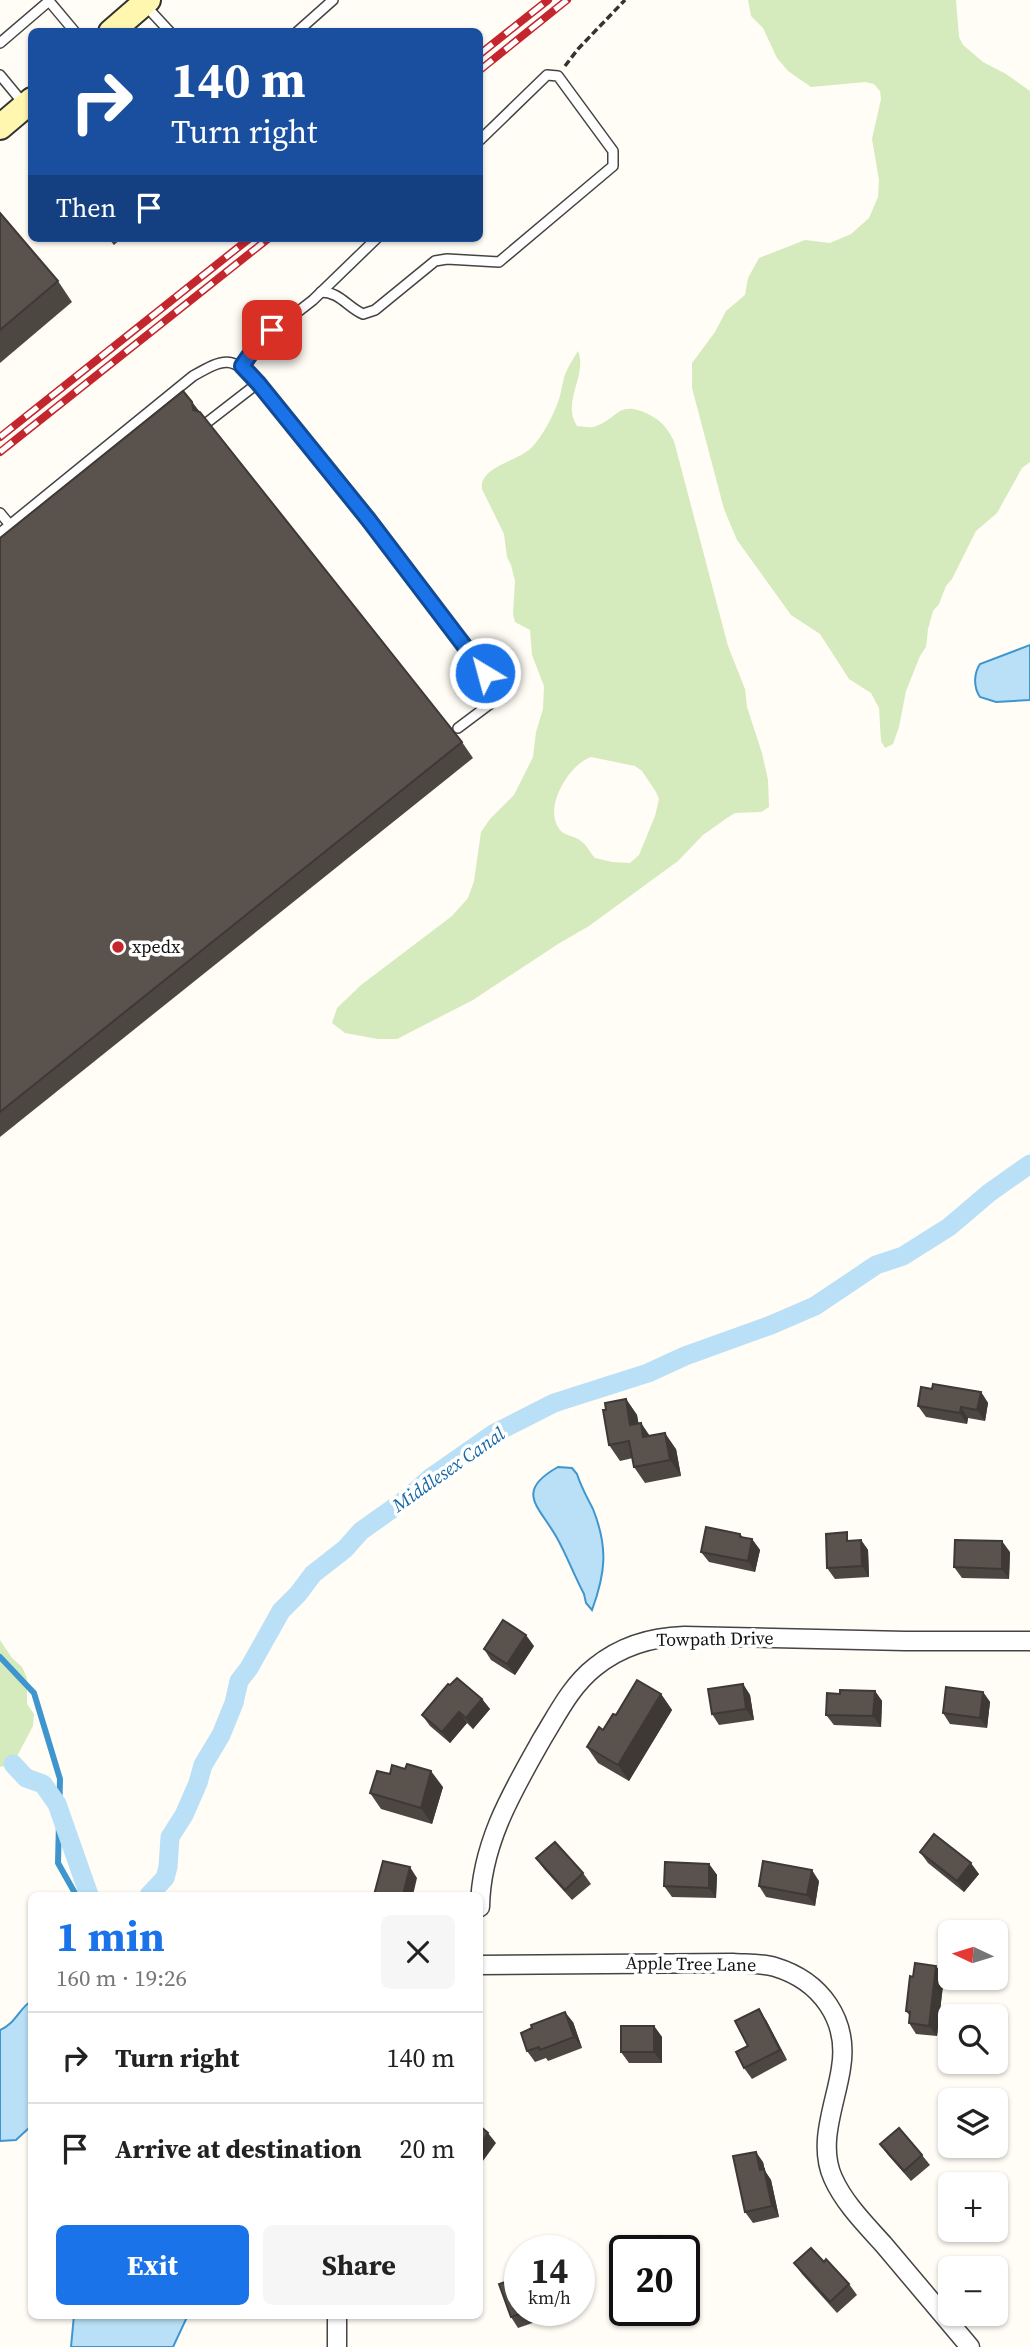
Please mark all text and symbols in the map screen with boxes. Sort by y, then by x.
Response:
text: 140 m [171,46,306,113]
icon: right [56,56,147,147]
text: Turn right [171,110,317,154]
icon: arrive [130,189,168,227]
text: Then [56,190,116,226]
pin [242,300,302,360]
icon: arrive [253,311,291,349]
position arrow [448,636,522,710]
place label: xpedx [132,934,181,959]
marker: xpedx [110,939,126,955]
water label: Middlesex Canal [386,1420,510,1518]
street label: Towpath Drive [656,1625,774,1652]
text: 1 min [56,1907,165,1965]
button: close [381,1915,455,1989]
north arrow [938,1920,1008,1990]
map controls [938,1920,1008,2326]
street label: Apple Tree Lane [625,1950,757,1977]
text: 160 m · 19:26 [56,1962,187,1994]
button: search [938,2004,1008,2074]
icon: right [56,2039,94,2077]
text: Turn right [115,2040,239,2076]
text: 140 m [387,2040,455,2076]
button: layers [938,2088,1008,2158]
icon: arrive [56,2130,94,2168]
text: Arrive at destination [115,2131,362,2167]
text: 20 m [400,2131,455,2167]
button: + [938,2172,1008,2242]
button: Exit [56,2225,249,2305]
button: Share [263,2225,455,2305]
speed limit sign: 20 [609,2235,700,2326]
text: 14 [531,2247,568,2295]
button: − [938,2256,1008,2326]
text: km/h [528,2285,571,2310]

